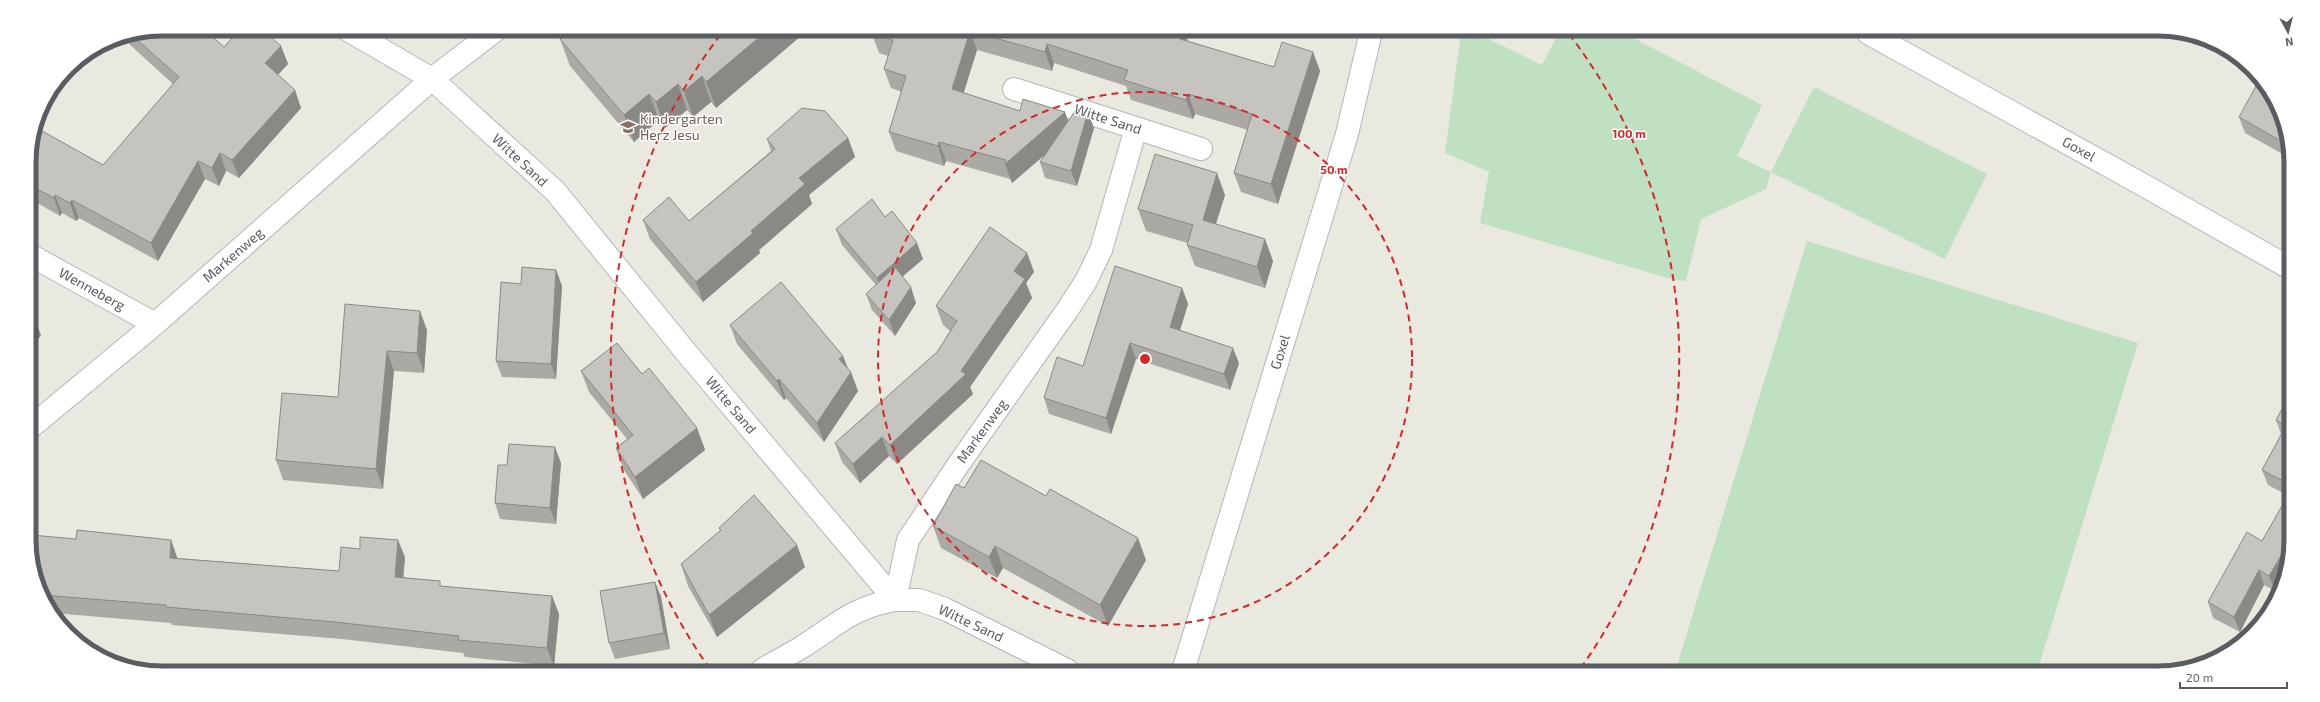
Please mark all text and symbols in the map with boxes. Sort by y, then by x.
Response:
north arrow [2268,12,2308,52]
text: N [2284,35,2294,49]
street label: Witte Sand [1072,100,1144,137]
place label: Kindergarten Herz Jesu [640,110,723,143]
school or university icon: Kindergarten Herz Jesu [619,118,637,136]
text: 100 m [1612,126,1646,140]
street label: Witte Sand [489,130,552,190]
street label: Goxel [2060,133,2100,165]
text: 50 m [1320,162,1348,176]
street label: Markenweg [199,223,267,286]
street label: Wenneberg [56,263,129,314]
street label: Goxel [1266,332,1293,371]
centre of rings [1138,352,1152,366]
street label: Witte Sand [702,372,760,437]
street label: Markenweg [953,395,1011,466]
street label: Witte Sand [936,600,1006,645]
scale bar [2180,664,2287,690]
text: 20 m [2186,670,2213,684]

